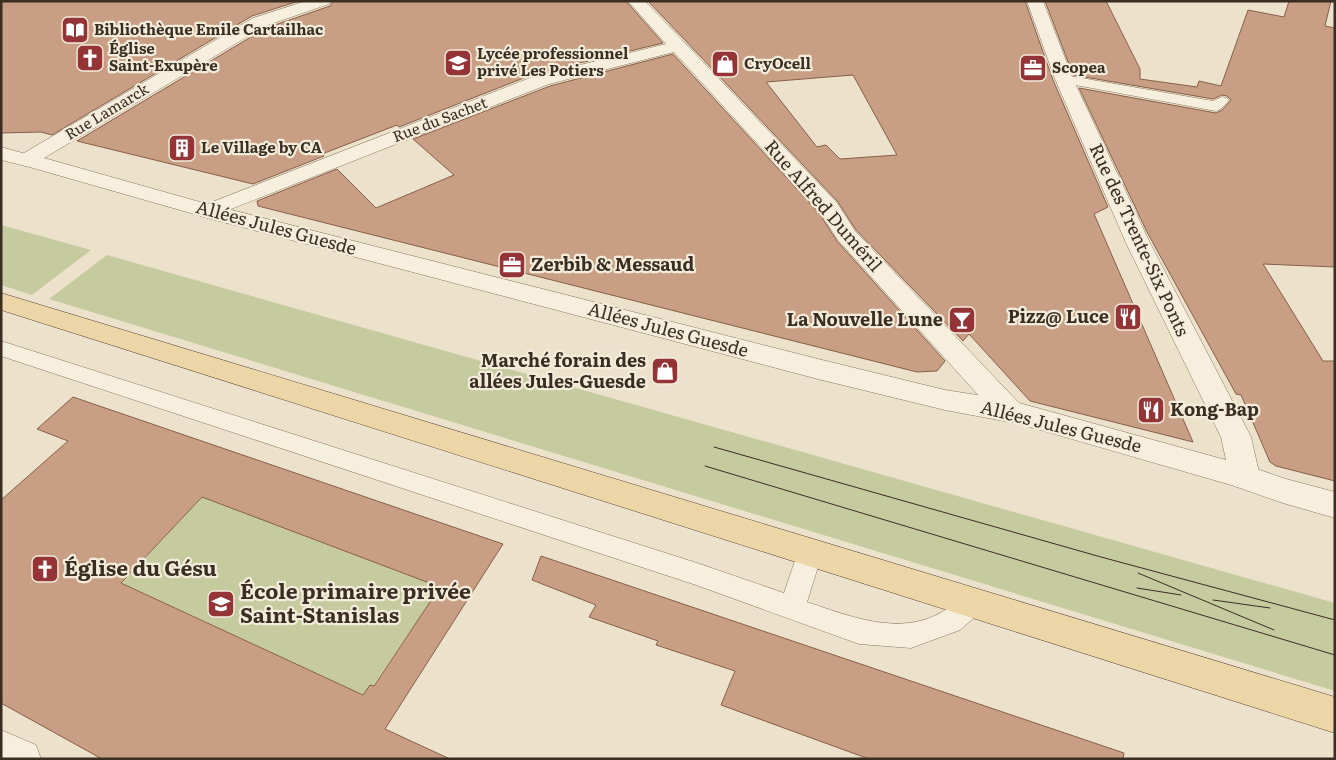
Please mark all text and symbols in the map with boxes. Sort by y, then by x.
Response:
library icon: Bibliothèque Emile Cartailhac [60,15,90,45]
place label: Bibliothèque Emile Cartailhac [94,17,323,40]
place label: Église Saint-Exupère [109,36,218,76]
place label: Lycée professionnel privé Les Potiers [477,41,629,81]
church icon: Église Saint-Exupère [75,43,105,73]
school or university icon: Lycée professionnel privé Les Potiers [443,48,473,78]
shop icon: CryOcell [710,49,740,79]
place label: CryOcell [744,51,811,74]
office icon: Scopea [1018,53,1048,83]
place label: Scopea [1052,55,1106,78]
street label: Rue Lamarck [60,76,153,145]
street label: Rue du Sachet [389,90,490,147]
building icon: Le Village by CA [167,133,197,163]
street label: Rue Alfred Duméril [759,133,889,277]
place label: Le Village by CA [201,135,323,158]
street label: Rue des Trente-Six Ponts [1084,138,1197,340]
street label: Allées Jules Guesde [193,192,360,261]
office icon: Zerbib & Messaud [497,250,527,280]
place label: Zerbib & Messaud [531,250,694,277]
street label: Allées Jules Guesde [585,294,752,363]
place label: Pizz@ Luce [1008,302,1109,329]
restaurant icon: Pizz@ Luce [1113,302,1143,332]
place label: La Nouvelle Lune [786,305,943,332]
bar icon: La Nouvelle Lune [947,305,977,335]
place label: Marché forain des allées Jules-Guesde [469,346,646,394]
shop icon: Marché forain des allées Jules-Guesde [650,356,680,386]
street label: Allées Jules Guesde [978,392,1145,459]
restaurant icon: Kong-Bap [1136,395,1166,425]
place label: Kong-Bap [1170,395,1259,422]
place label: Église du Gésu [64,551,217,582]
church icon: Église du Gésu [30,554,60,584]
place label: École primaire privée Saint-Stanislas [240,574,471,629]
school or university icon: École primaire privée Saint-Stanislas [206,589,236,619]

